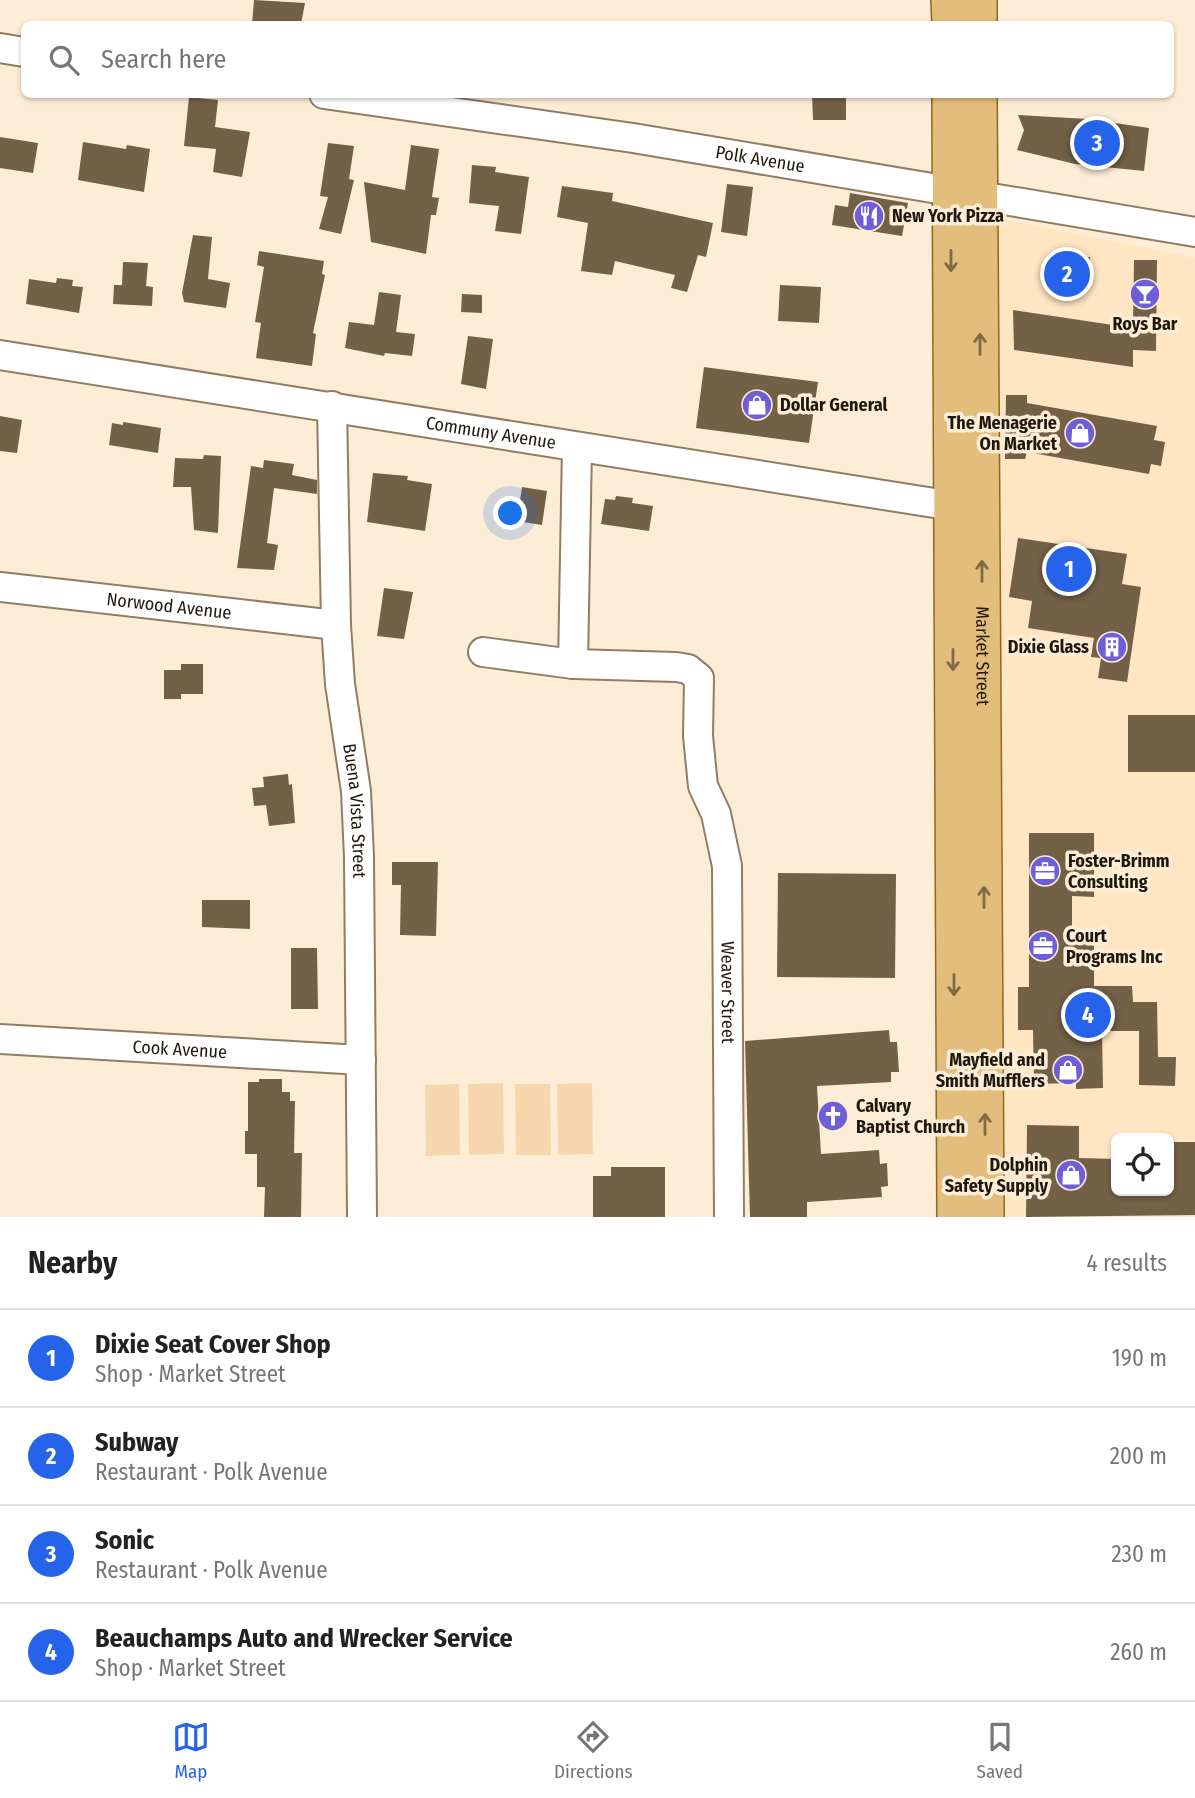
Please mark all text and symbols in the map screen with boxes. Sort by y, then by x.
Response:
search box [21,21,1174,98]
icon: search [45,41,83,79]
text: Search here [101,44,226,75]
pin: 3 [1074,117,1120,169]
street label: Polk Avenue [714,141,806,178]
restaurant icon: New York Pizza [852,199,886,233]
place label: New York Pizza [892,205,1004,227]
pin: 2 [1044,248,1090,300]
one-way arrow [944,249,958,272]
bar icon: Roys Bar [1128,277,1162,311]
place label: Roys Bar [1113,313,1178,335]
one-way arrow [974,333,987,356]
shop icon: Dollar General [740,388,774,422]
place label: Dollar General [780,394,887,416]
street label: Communy Avenue [424,412,557,454]
place label: The Menagerie On Market [948,412,1058,455]
shop icon: The Menagerie On Market [1063,416,1097,450]
your location [493,496,527,530]
pin: 1 [1046,543,1092,595]
one-way arrow [975,560,989,583]
street label: Norwood Avenue [105,588,233,624]
street label: Market Street [971,606,994,706]
building icon: Dixie Glass [1095,630,1129,664]
place label: Dixie Glass [1008,636,1089,658]
one-way arrow [946,648,959,671]
street label: Buena Vista Street [338,742,370,878]
place label: Foster-Brimm Consulting [1068,850,1170,893]
office icon: Foster-Brimm Consulting [1028,854,1062,888]
one-way arrow [977,886,991,909]
place label: Court Programs Inc [1066,925,1163,968]
office icon: Court Programs Inc [1026,929,1060,963]
street label: Weaver Street [716,941,739,1044]
one-way arrow [947,973,961,996]
pin: 4 [1065,989,1111,1041]
street label: Cook Avenue [132,1036,228,1063]
place label: Mayfield and Smith Mufflers [936,1049,1045,1092]
shop icon: Mayfield and Smith Mufflers [1051,1053,1085,1087]
place label: Calvary Baptist Church [856,1095,965,1138]
church icon: Calvary Baptist Church [816,1099,850,1133]
one-way arrow [978,1113,992,1136]
map controls [1111,1133,1174,1196]
button: locate [1111,1133,1174,1196]
place label: Dolphin Safety Supply [945,1154,1048,1197]
shop icon: Dolphin Safety Supply [1054,1158,1088,1192]
text: Nearby [28,1245,117,1281]
text: 4 results [1086,1249,1167,1277]
text: Dixie Seat Cover Shop [95,1329,331,1360]
text: 1 [46,1344,56,1372]
text: 190 m [1112,1344,1167,1372]
text: Shop · Market Street [95,1360,286,1388]
text: Subway [95,1427,178,1458]
text: 2 [46,1442,56,1470]
text: 200 m [1110,1442,1167,1470]
text: Restaurant · Polk Avenue [95,1458,328,1486]
text: Sonic [95,1525,154,1556]
text: 3 [46,1540,56,1568]
text: 230 m [1111,1540,1167,1568]
text: Restaurant · Polk Avenue [95,1556,328,1584]
text: Beauchamps Auto and Wrecker Service [95,1623,513,1654]
text: 4 [45,1638,57,1666]
text: 260 m [1110,1638,1167,1666]
text: Shop · Market Street [95,1654,286,1682]
tab: Map [172,1718,210,1783]
tab: Directions [554,1718,633,1783]
tab: Saved [977,1718,1023,1783]

